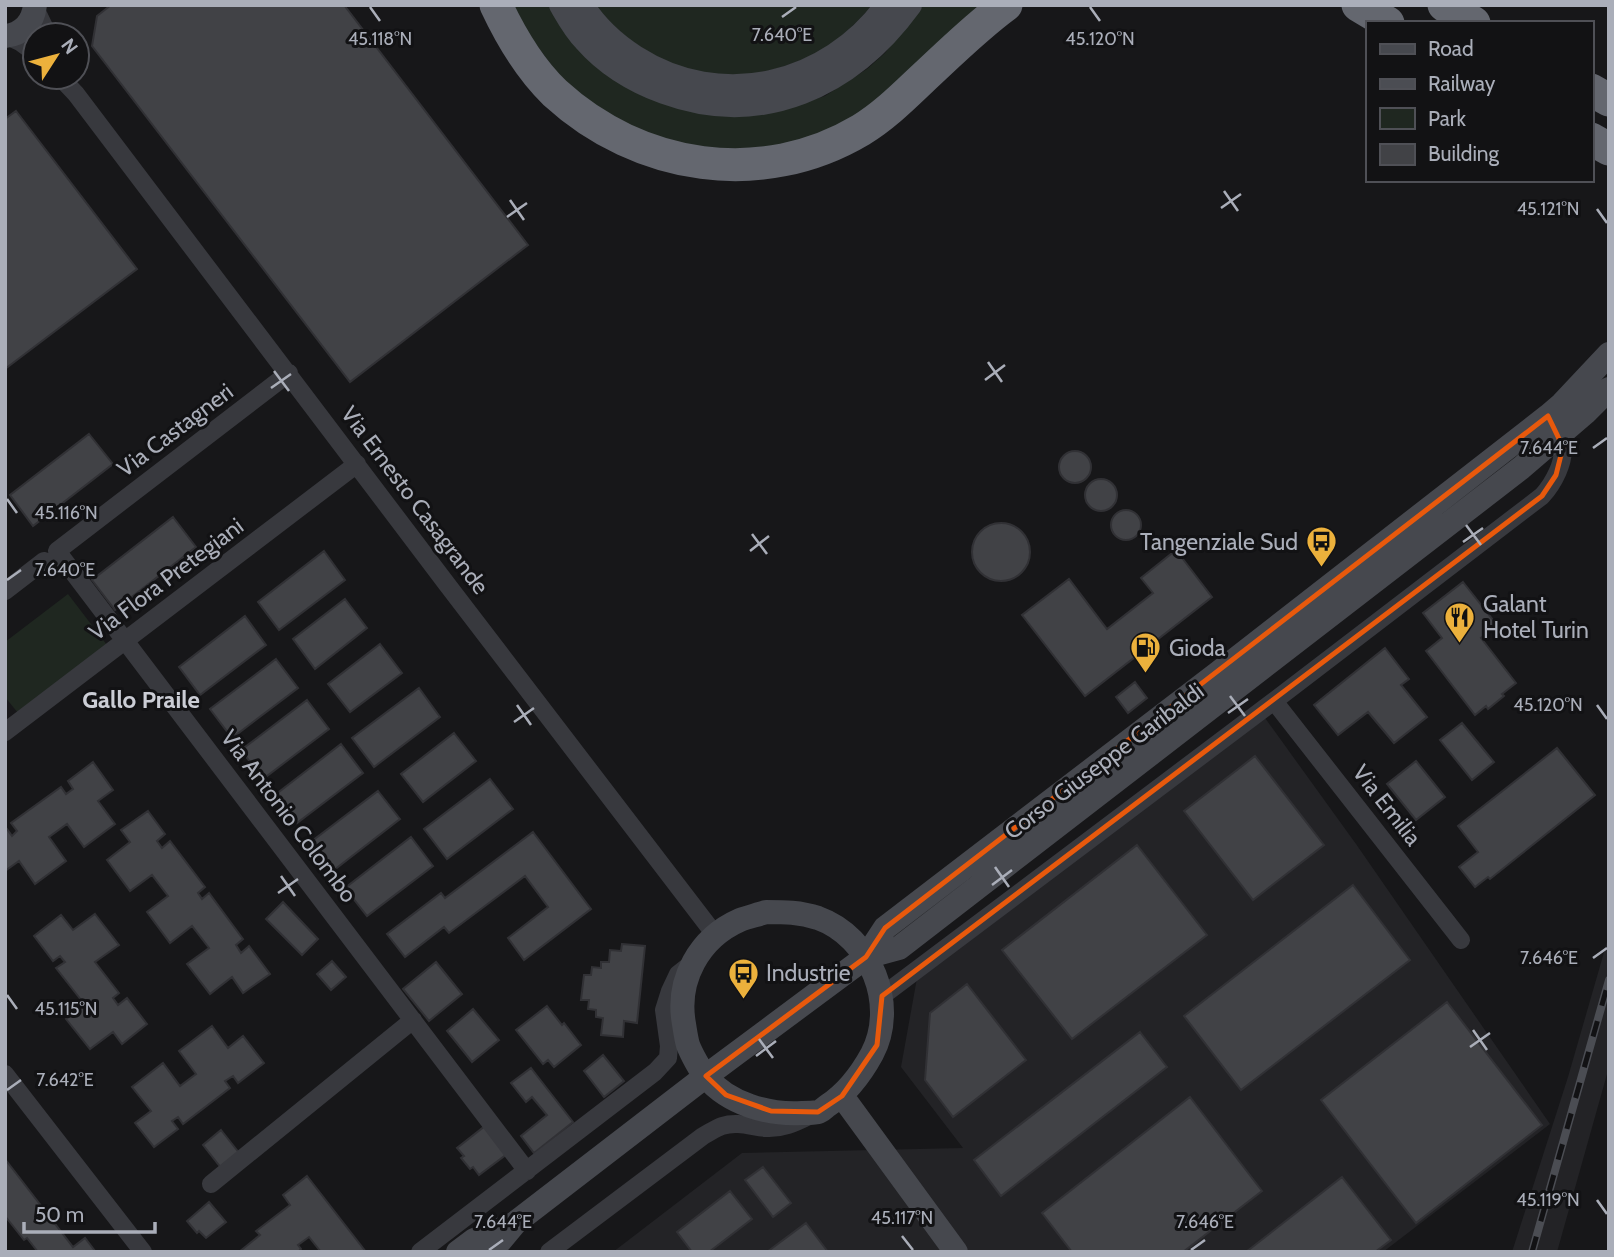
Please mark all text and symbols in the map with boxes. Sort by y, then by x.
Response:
north arrow [21,21,91,91]
legend [1366,21,1593,182]
text: 7.640°E [752,24,812,46]
text: 45.118°N [348,28,412,50]
text: 45.120°N [1065,28,1135,50]
text: N [56,34,83,58]
text: Road [1428,36,1474,61]
text: Railway [1428,71,1496,96]
text: Park [1428,106,1466,131]
text: Building [1428,141,1500,166]
text: 45.121°N [1517,198,1579,220]
street label: Via Castagneri [112,377,238,483]
street label: Via Ernesto Casagrande [335,400,495,600]
text: 7.644°E [1520,437,1578,459]
text: 45.116°N [34,502,98,524]
street label: Via Flora Pretegiani [83,512,249,646]
bus stop icon: Tangenziale Sud [1304,525,1338,569]
place label: Tangenziale Sud [1140,528,1298,556]
text: 7.640°E [35,559,95,581]
place label: Galant Hotel Turin [1483,590,1589,644]
restaurant icon: Galant Hotel Turin [1443,600,1477,644]
fuel station icon: Gioda [1129,631,1163,675]
place label: Gioda [1169,634,1226,662]
street label: Corso Giuseppe Garibaldi [999,677,1209,845]
district label: Gallo Praile [82,685,200,714]
text: 45.120°N [1513,694,1583,716]
street label: Via Antonio Colombo [215,724,363,908]
street label: Via Emilia [1347,759,1427,851]
text: 7.646°E [1520,947,1578,969]
bus stop icon: Industrie [726,956,760,1000]
place label: Industrie [766,959,851,987]
text: 45.115°N [34,998,98,1020]
text: 7.642°E [36,1069,94,1091]
text: 45.119°N [1516,1189,1580,1211]
scale bar [24,1190,156,1234]
text: 50 m [35,1202,84,1227]
text: 45.117°N [871,1207,933,1229]
text: 7.644°E [474,1211,532,1233]
text: 7.646°E [1176,1211,1234,1233]

